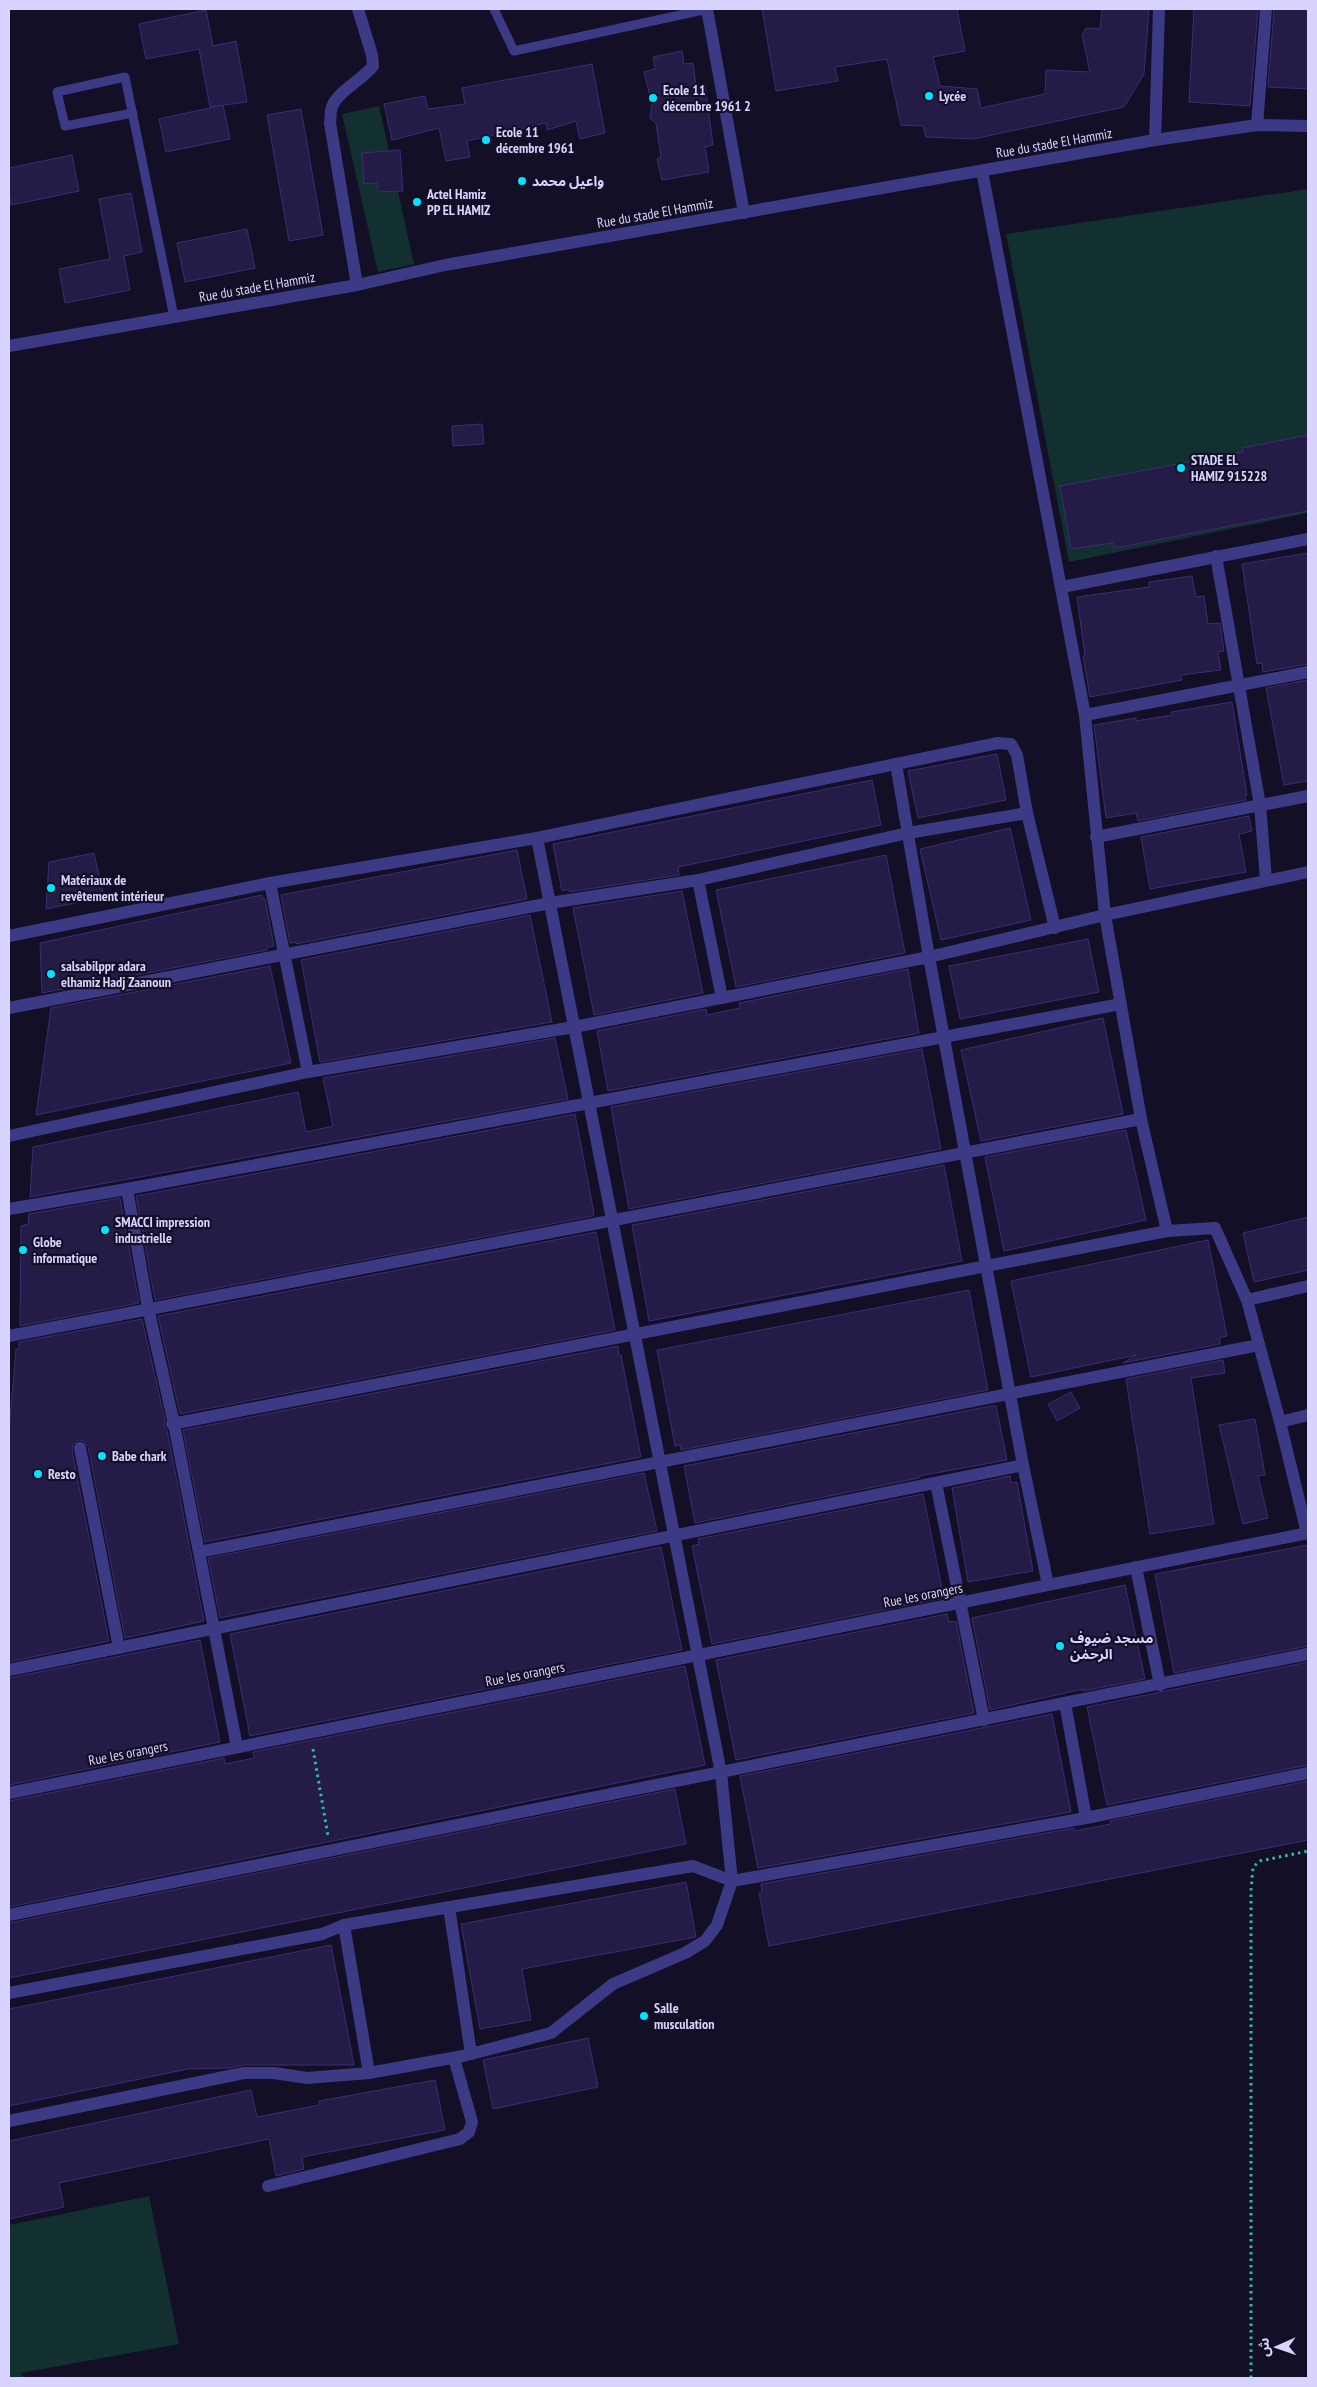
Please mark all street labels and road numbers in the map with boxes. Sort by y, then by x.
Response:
street label: Rue du stade El Hammiz [995,124,1113,162]
street label: Rue du stade El Hammiz [596,194,714,232]
street label: Rue du stade El Hammiz [198,268,316,306]
street label: Rue les orangers [882,1578,964,1611]
street label: Rue les orangers [484,1657,566,1690]
street label: Rue les orangers [87,1736,169,1769]

